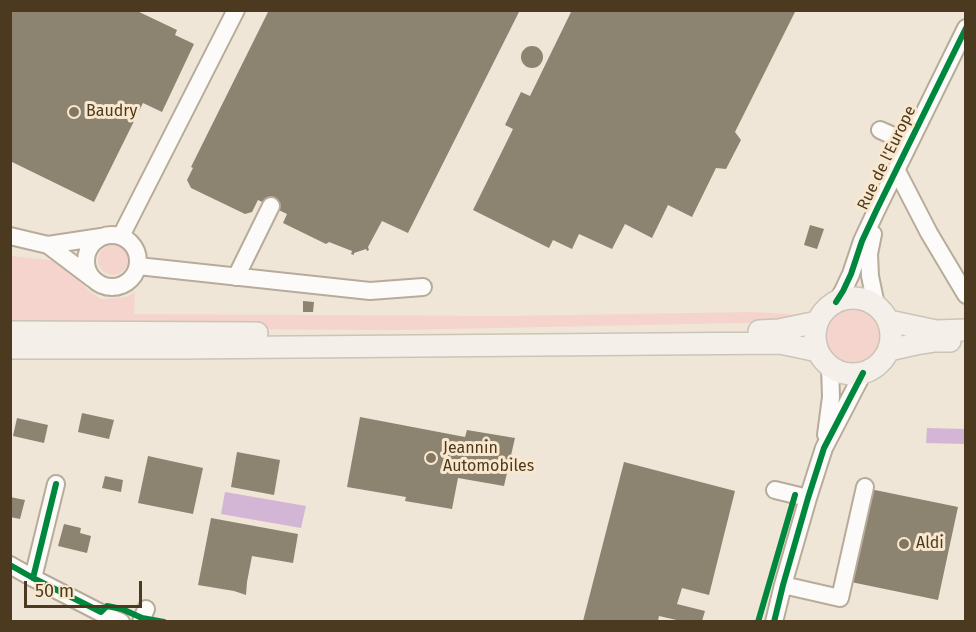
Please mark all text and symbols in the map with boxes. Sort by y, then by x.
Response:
place label: Baudry [86,102,137,122]
street label: Rue de l'Europe [854,103,920,213]
marker: Baudry [67,105,81,119]
place label: Jeannin Automobiles [443,439,534,477]
marker: Jeannin Automobiles [424,451,438,465]
place label: Aldi [916,534,944,554]
marker: Aldi [897,537,911,551]
scale bar [27,569,146,607]
text: 50 m [35,580,74,602]

